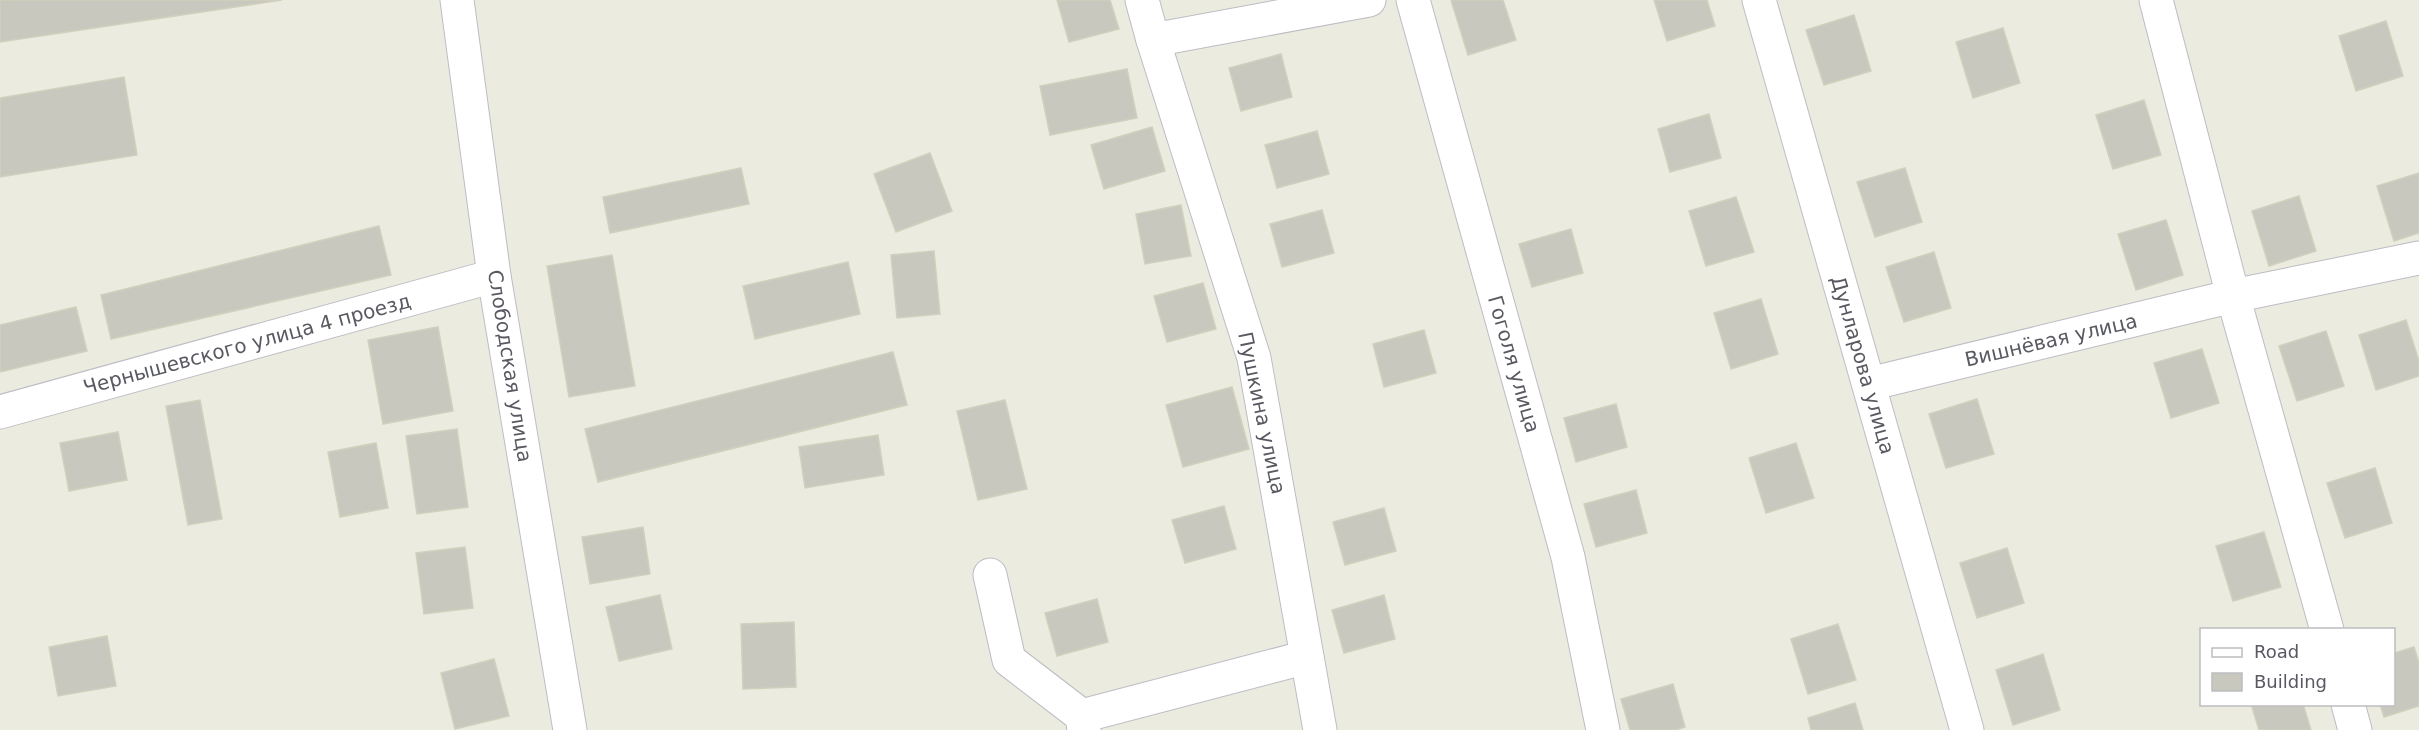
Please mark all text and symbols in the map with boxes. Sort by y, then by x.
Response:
street label: Слободская улица [483,268,537,464]
street label: Дунларова улица [1826,273,1900,457]
street label: Чернышевского улица 4 проезд [81,289,413,399]
street label: Гоголя улица [1483,293,1545,435]
street label: Вишнёвая улица [1962,308,2140,372]
street label: Пушкина улица [1233,330,1291,496]
legend [2200,628,2395,706]
text: Road [2254,641,2299,662]
text: Building [2254,671,2327,692]

